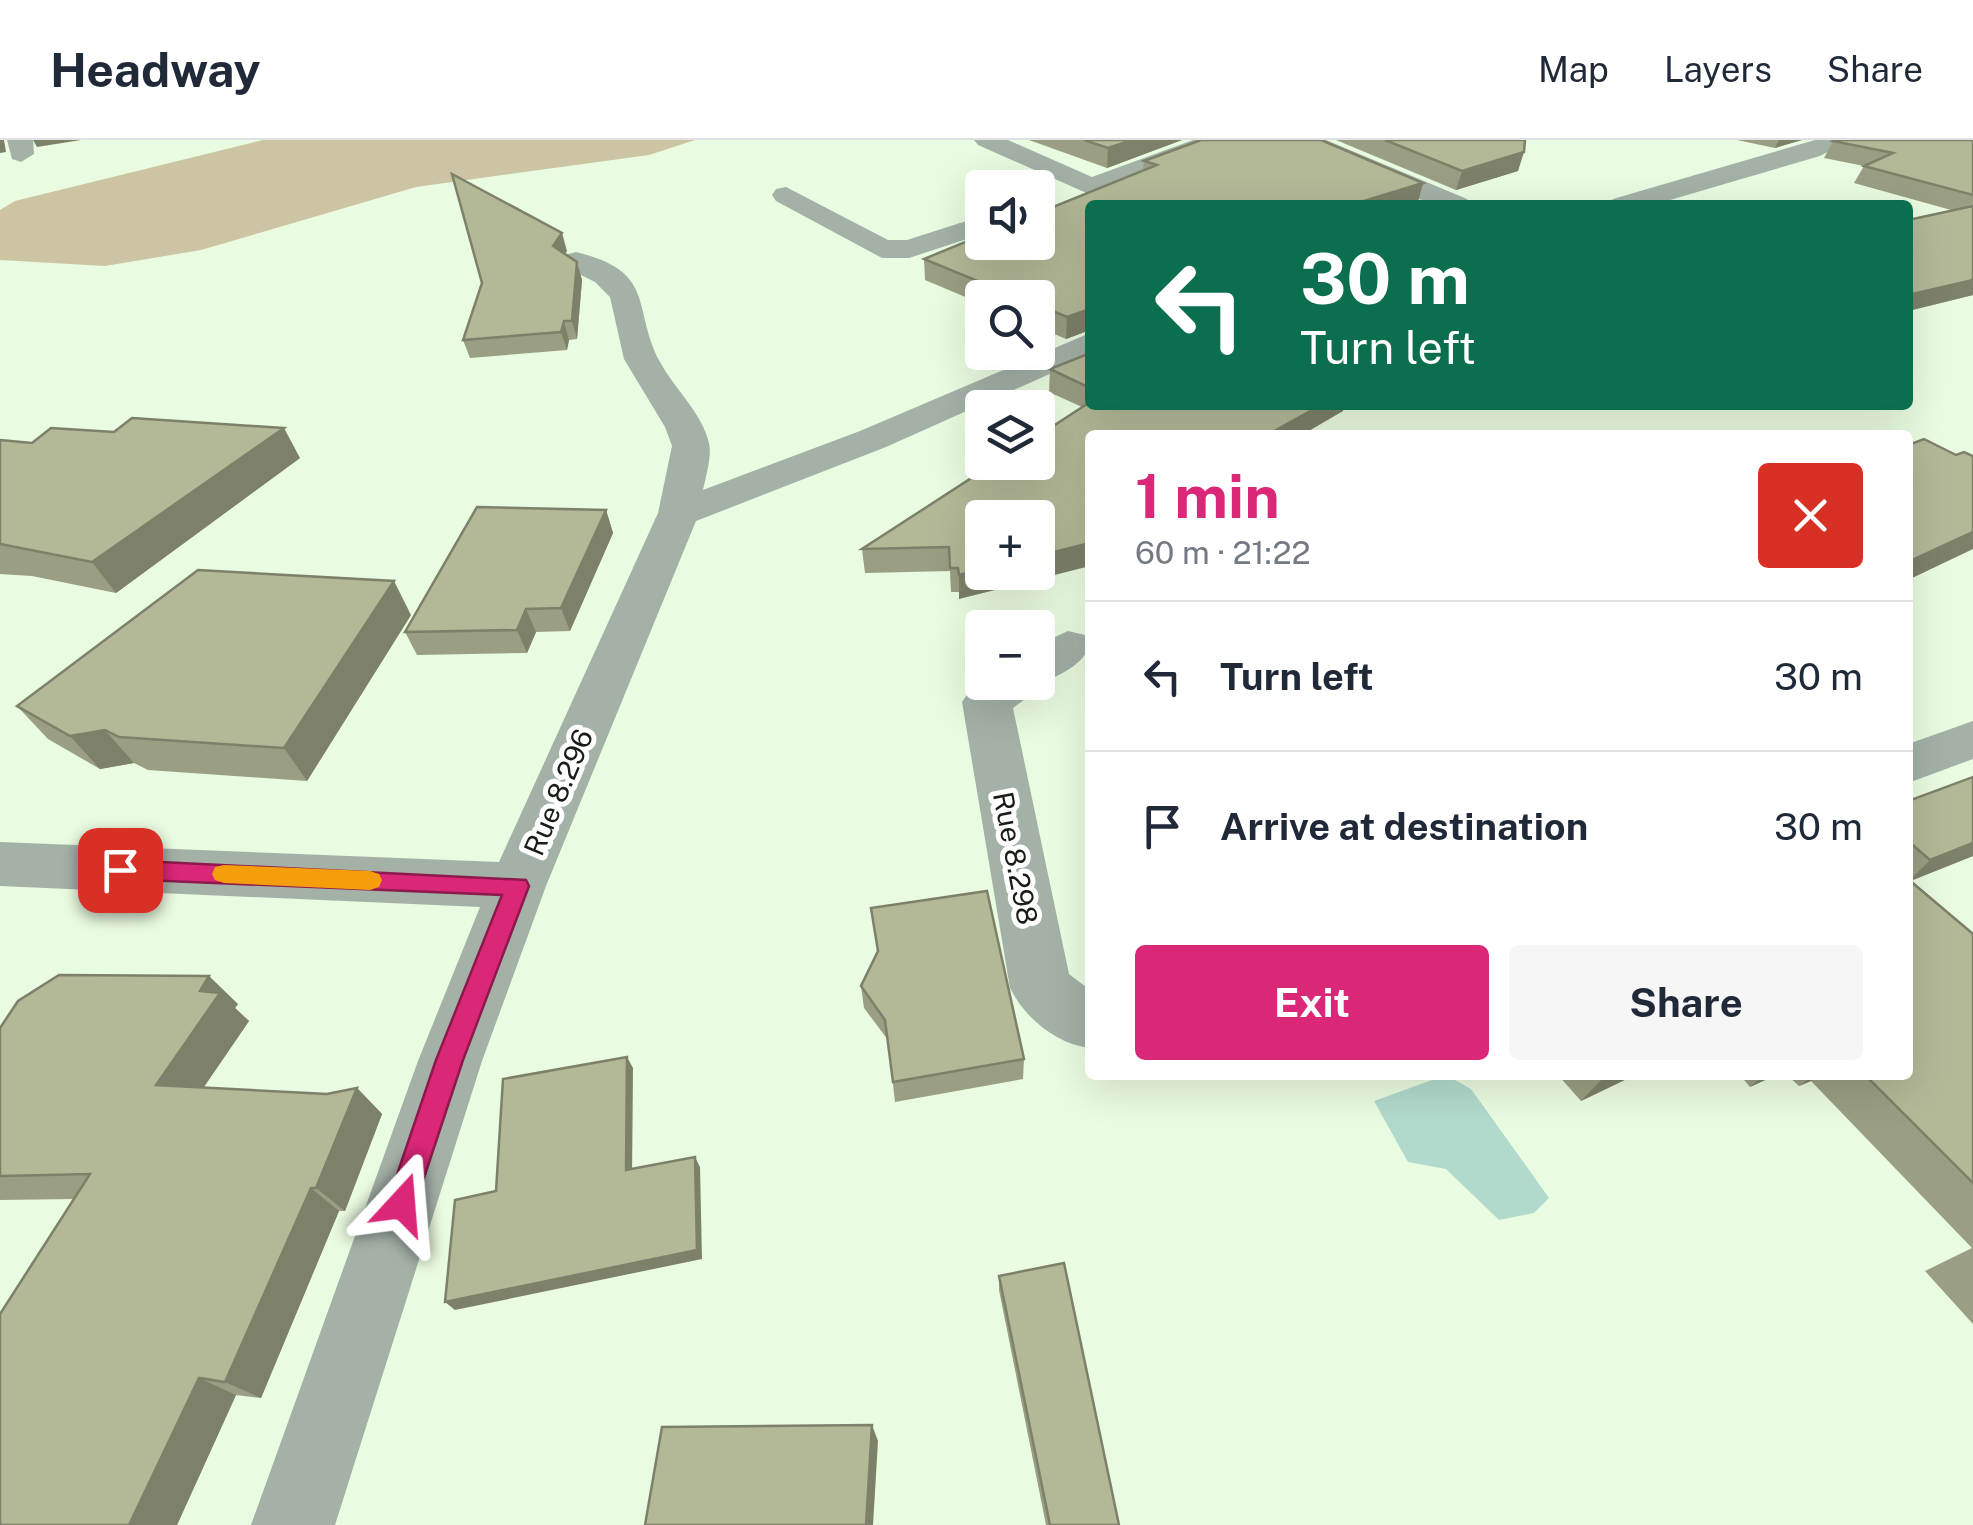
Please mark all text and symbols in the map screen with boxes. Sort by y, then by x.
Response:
text: Headway [50,41,261,98]
text: Map [1538,49,1609,90]
text: Layers [1664,49,1772,90]
text: Share [1827,49,1923,90]
map controls [965,170,1055,700]
button: sound [965,170,1055,260]
text: 30 m [1300,237,1470,320]
icon: left [1135,240,1265,370]
button: search [965,280,1055,370]
text: Turn left [1300,321,1476,374]
button: layers [965,390,1055,480]
text: 1 min [1135,461,1280,532]
button: close [1758,463,1863,568]
button: + [965,500,1055,590]
text: 60 m · 21:22 [1135,534,1311,571]
button: − [965,610,1055,700]
icon: left [1135,649,1190,704]
text: Turn left [1220,654,1374,699]
text: 30 m [1774,654,1863,699]
street label: Rue 8.296 [517,724,599,860]
street label: Rue 8.298 [987,789,1045,927]
icon: arrive [1135,799,1190,854]
text: Arrive at destination [1220,804,1588,849]
text: 30 m [1774,804,1863,849]
pin [78,828,163,913]
icon: arrive [93,843,148,898]
button: Exit [1135,945,1489,1060]
button: Share [1509,945,1863,1060]
position arrow [350,1152,454,1256]

